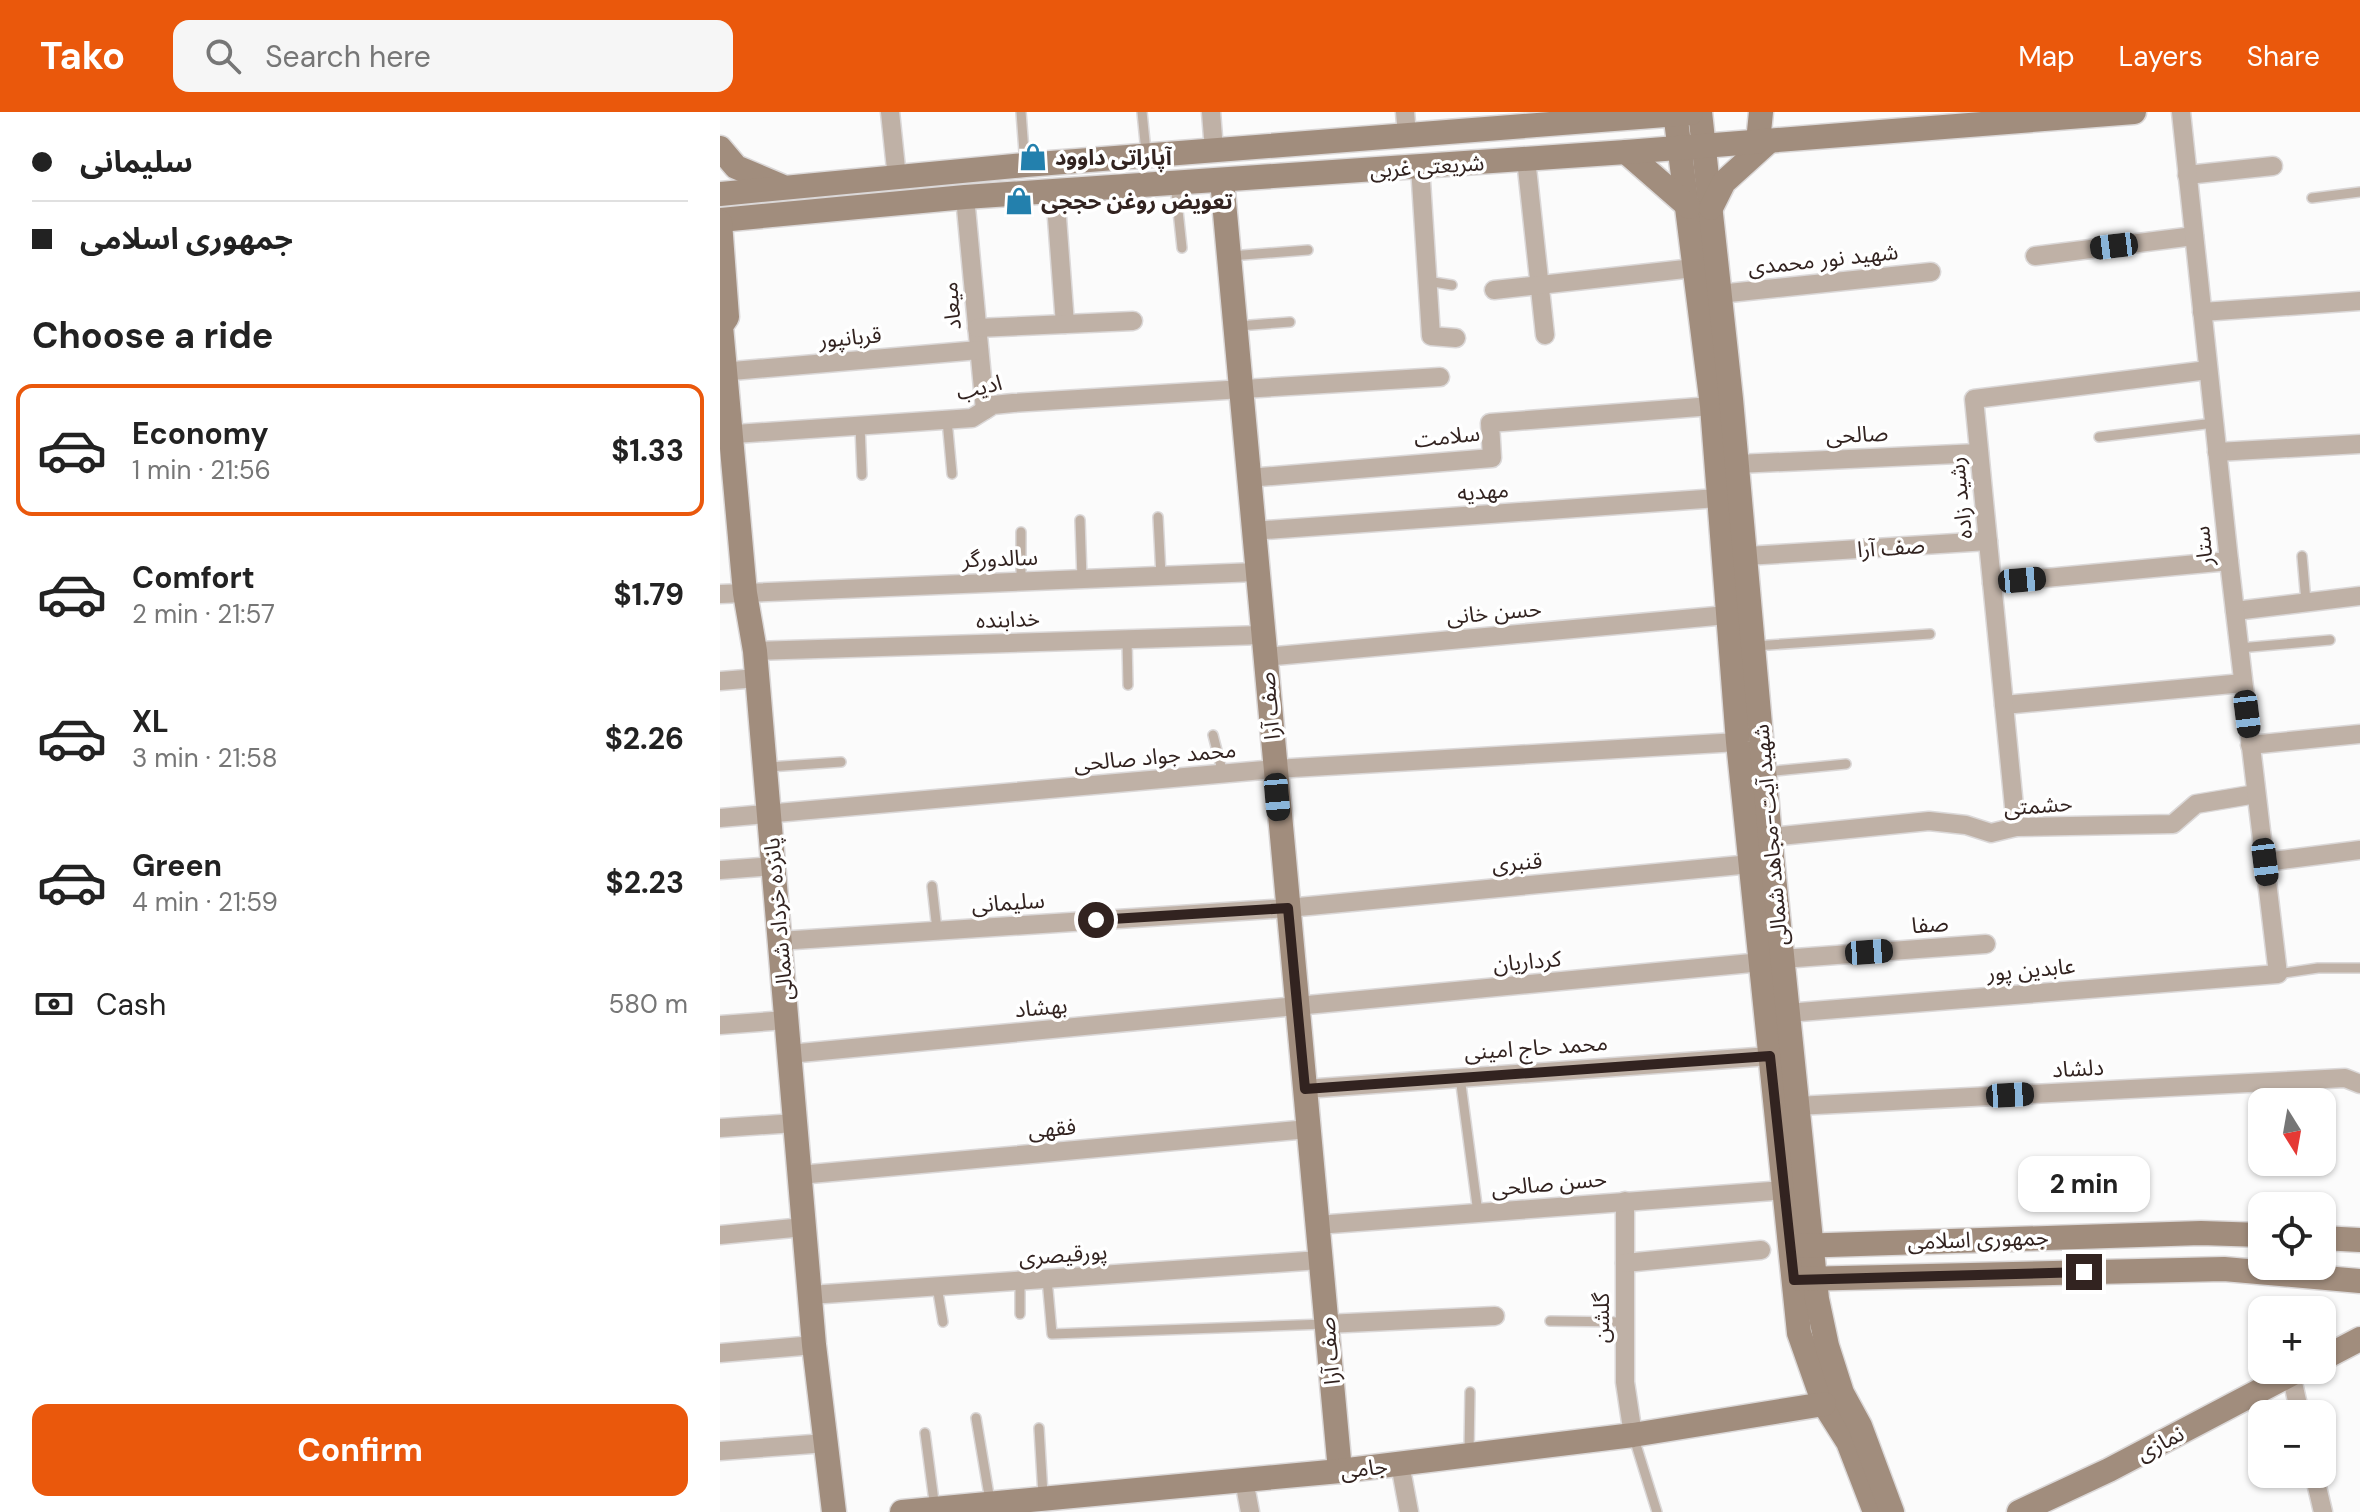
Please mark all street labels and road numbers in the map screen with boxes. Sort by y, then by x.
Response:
street label: شریعتی غربی [1369,148,1485,185]
street label: شهید نور محمدی [1746,237,1900,282]
street label: میعاد [935,281,968,331]
street label: قربانپور [817,320,883,355]
street label: ادیب [953,368,1005,407]
street label: صالحی [1825,418,1889,451]
street label: سلامت [1413,419,1481,454]
street label: رشید زاده [1942,455,1979,541]
street label: مهدیه [1456,475,1510,508]
street label: ستار [2187,525,2220,568]
street label: صف آرا [1856,531,1926,564]
street label: سالدورگر [961,543,1038,574]
street label: حسن خانی [1445,594,1543,631]
street label: خدابنده [976,604,1041,635]
street label: صف آرا [1252,671,1287,741]
street label: شهید آیت-مجاهد شمالی [1746,723,1795,947]
street label: محمد جواد صالحی [1073,735,1237,778]
street label: حشمتی [2003,789,2073,822]
street label: پانزده خرداد شمالی [757,836,800,1002]
street label: قنبری [1491,846,1543,879]
street label: سلیمانی [970,885,1046,920]
street label: صفا [1910,909,1950,940]
street label: کرداریان [1492,944,1563,979]
street label: عابدین پور [1985,951,2076,988]
street label: بهشاد [1014,991,1069,1024]
street label: محمد حاج امینی [1463,1028,1609,1069]
street label: دلشاد [2051,1053,2105,1084]
street label: فقهی [1027,1112,1077,1145]
street label: حسن صالحی [1490,1164,1608,1203]
street label: جمهوری اسلامی [1907,1223,2049,1256]
street label: پورقیصری [1018,1237,1108,1272]
street label: گلشن [1587,1292,1616,1343]
street label: صف آرا [1312,1316,1347,1386]
street label: نمازی [2131,1419,2189,1468]
street label: جامی [1339,1451,1389,1486]

